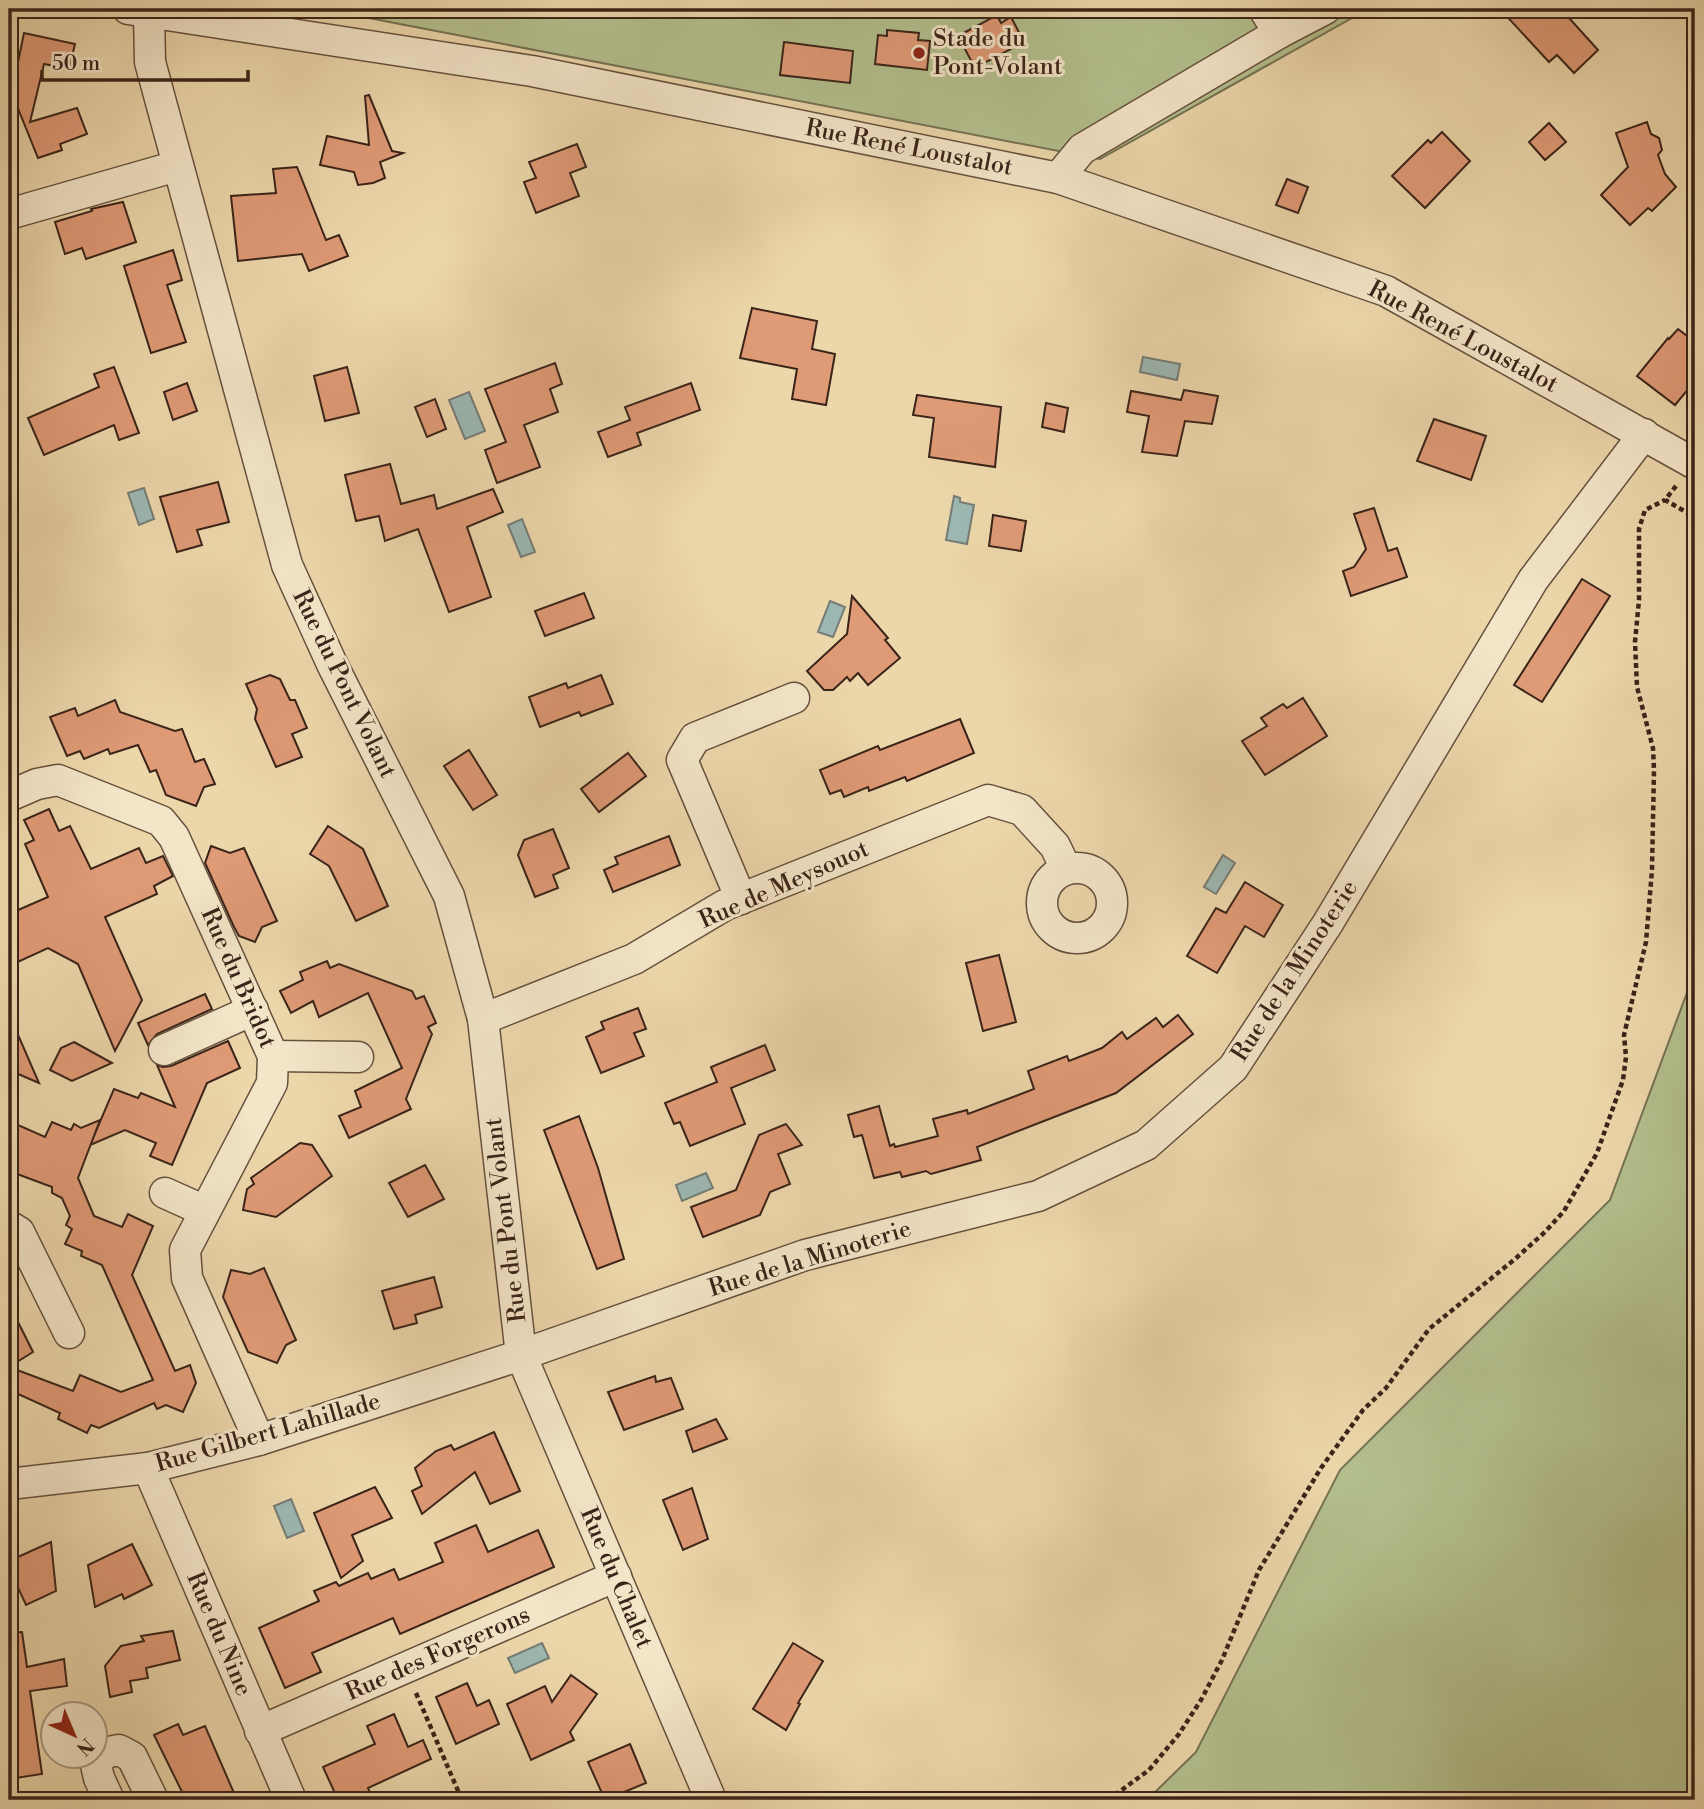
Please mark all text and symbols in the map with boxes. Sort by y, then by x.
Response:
place label: Stade du Pont-Volant [933,24,1063,82]
scale bar [42,38,248,82]
marker: Stade du Pont-Volant [911,45,927,61]
text: 50 m [52,51,100,77]
street label: Rue René Loustalot [803,113,1016,183]
street label: Rue René Loustalot [1363,274,1564,400]
street label: Rue du Pont Volant [285,585,403,784]
street label: Rue de Meysouot [695,834,874,936]
street label: Rue de la Minoterie [1225,875,1365,1067]
street label: Rue du Bridot [194,903,283,1053]
street label: Rue du Pont Volant [478,1115,533,1324]
street label: Rue de la Minoterie [705,1214,915,1304]
street label: Rue Gilbert Lahillade [152,1387,384,1479]
street label: Rue du Chalet [573,1503,659,1653]
street label: Rue du Nine [179,1567,259,1701]
street label: Rue des Forgerons [341,1600,535,1708]
north arrow [38,1700,108,1770]
text: N [71,1733,99,1760]

